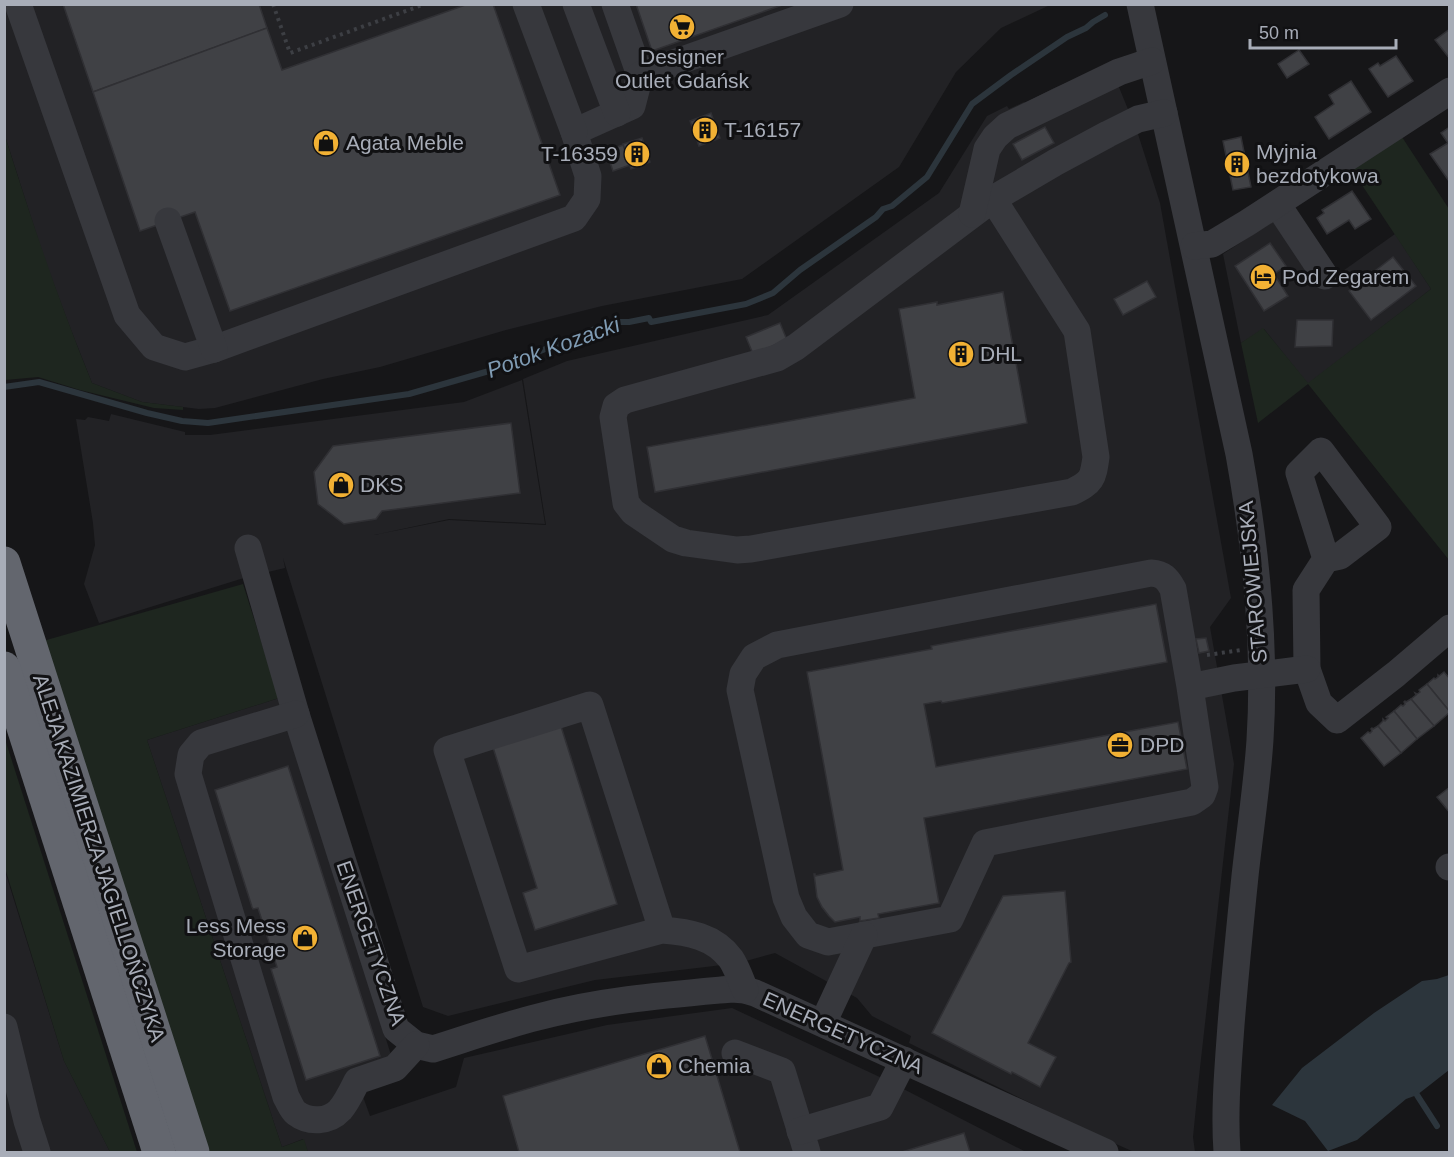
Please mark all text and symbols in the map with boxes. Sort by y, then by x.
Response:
supermarket icon: Designer Outlet Gdańsk [667,12,697,42]
scale bar [1250,12,1396,50]
text: 50 m [1259,23,1299,43]
place label: Designer Outlet Gdańsk [615,45,750,92]
building icon: T-16157 [690,115,720,145]
place label: T-16157 [724,118,801,141]
shop icon: Agata Meble [311,128,341,158]
place label: Agata Meble [346,131,464,154]
building icon: T-16359 [622,139,652,169]
place label: Myjnia bezdotykowa [1256,140,1379,187]
place label: T-16359 [541,142,618,165]
building icon: Myjnia bezdotykowa [1222,149,1252,179]
hotel icon: Pod Zegarem [1248,262,1278,292]
place label: Pod Zegarem [1282,265,1409,288]
water label: Potok Kozacki [483,312,624,383]
building icon: DHL [946,339,976,369]
place label: DHL [980,342,1022,365]
shop icon: DKS [326,470,356,500]
place label: DKS [360,473,403,496]
street label: STAROWIEJSKA [1234,500,1271,664]
street label: ALEJA KAZIMIERZA JAGIELLOŃCZYKA [29,671,170,1045]
office icon: DPD [1105,730,1135,760]
place label: DPD [1140,733,1184,756]
street label: ENERGETYCZNA [332,857,410,1028]
place label: Less Mess Storage [186,914,286,961]
shop icon: Less Mess Storage [290,923,320,953]
street label: ENERGETYCZNA [760,987,927,1078]
shop icon: Chemia [644,1051,674,1081]
place label: Chemia [678,1054,751,1077]

